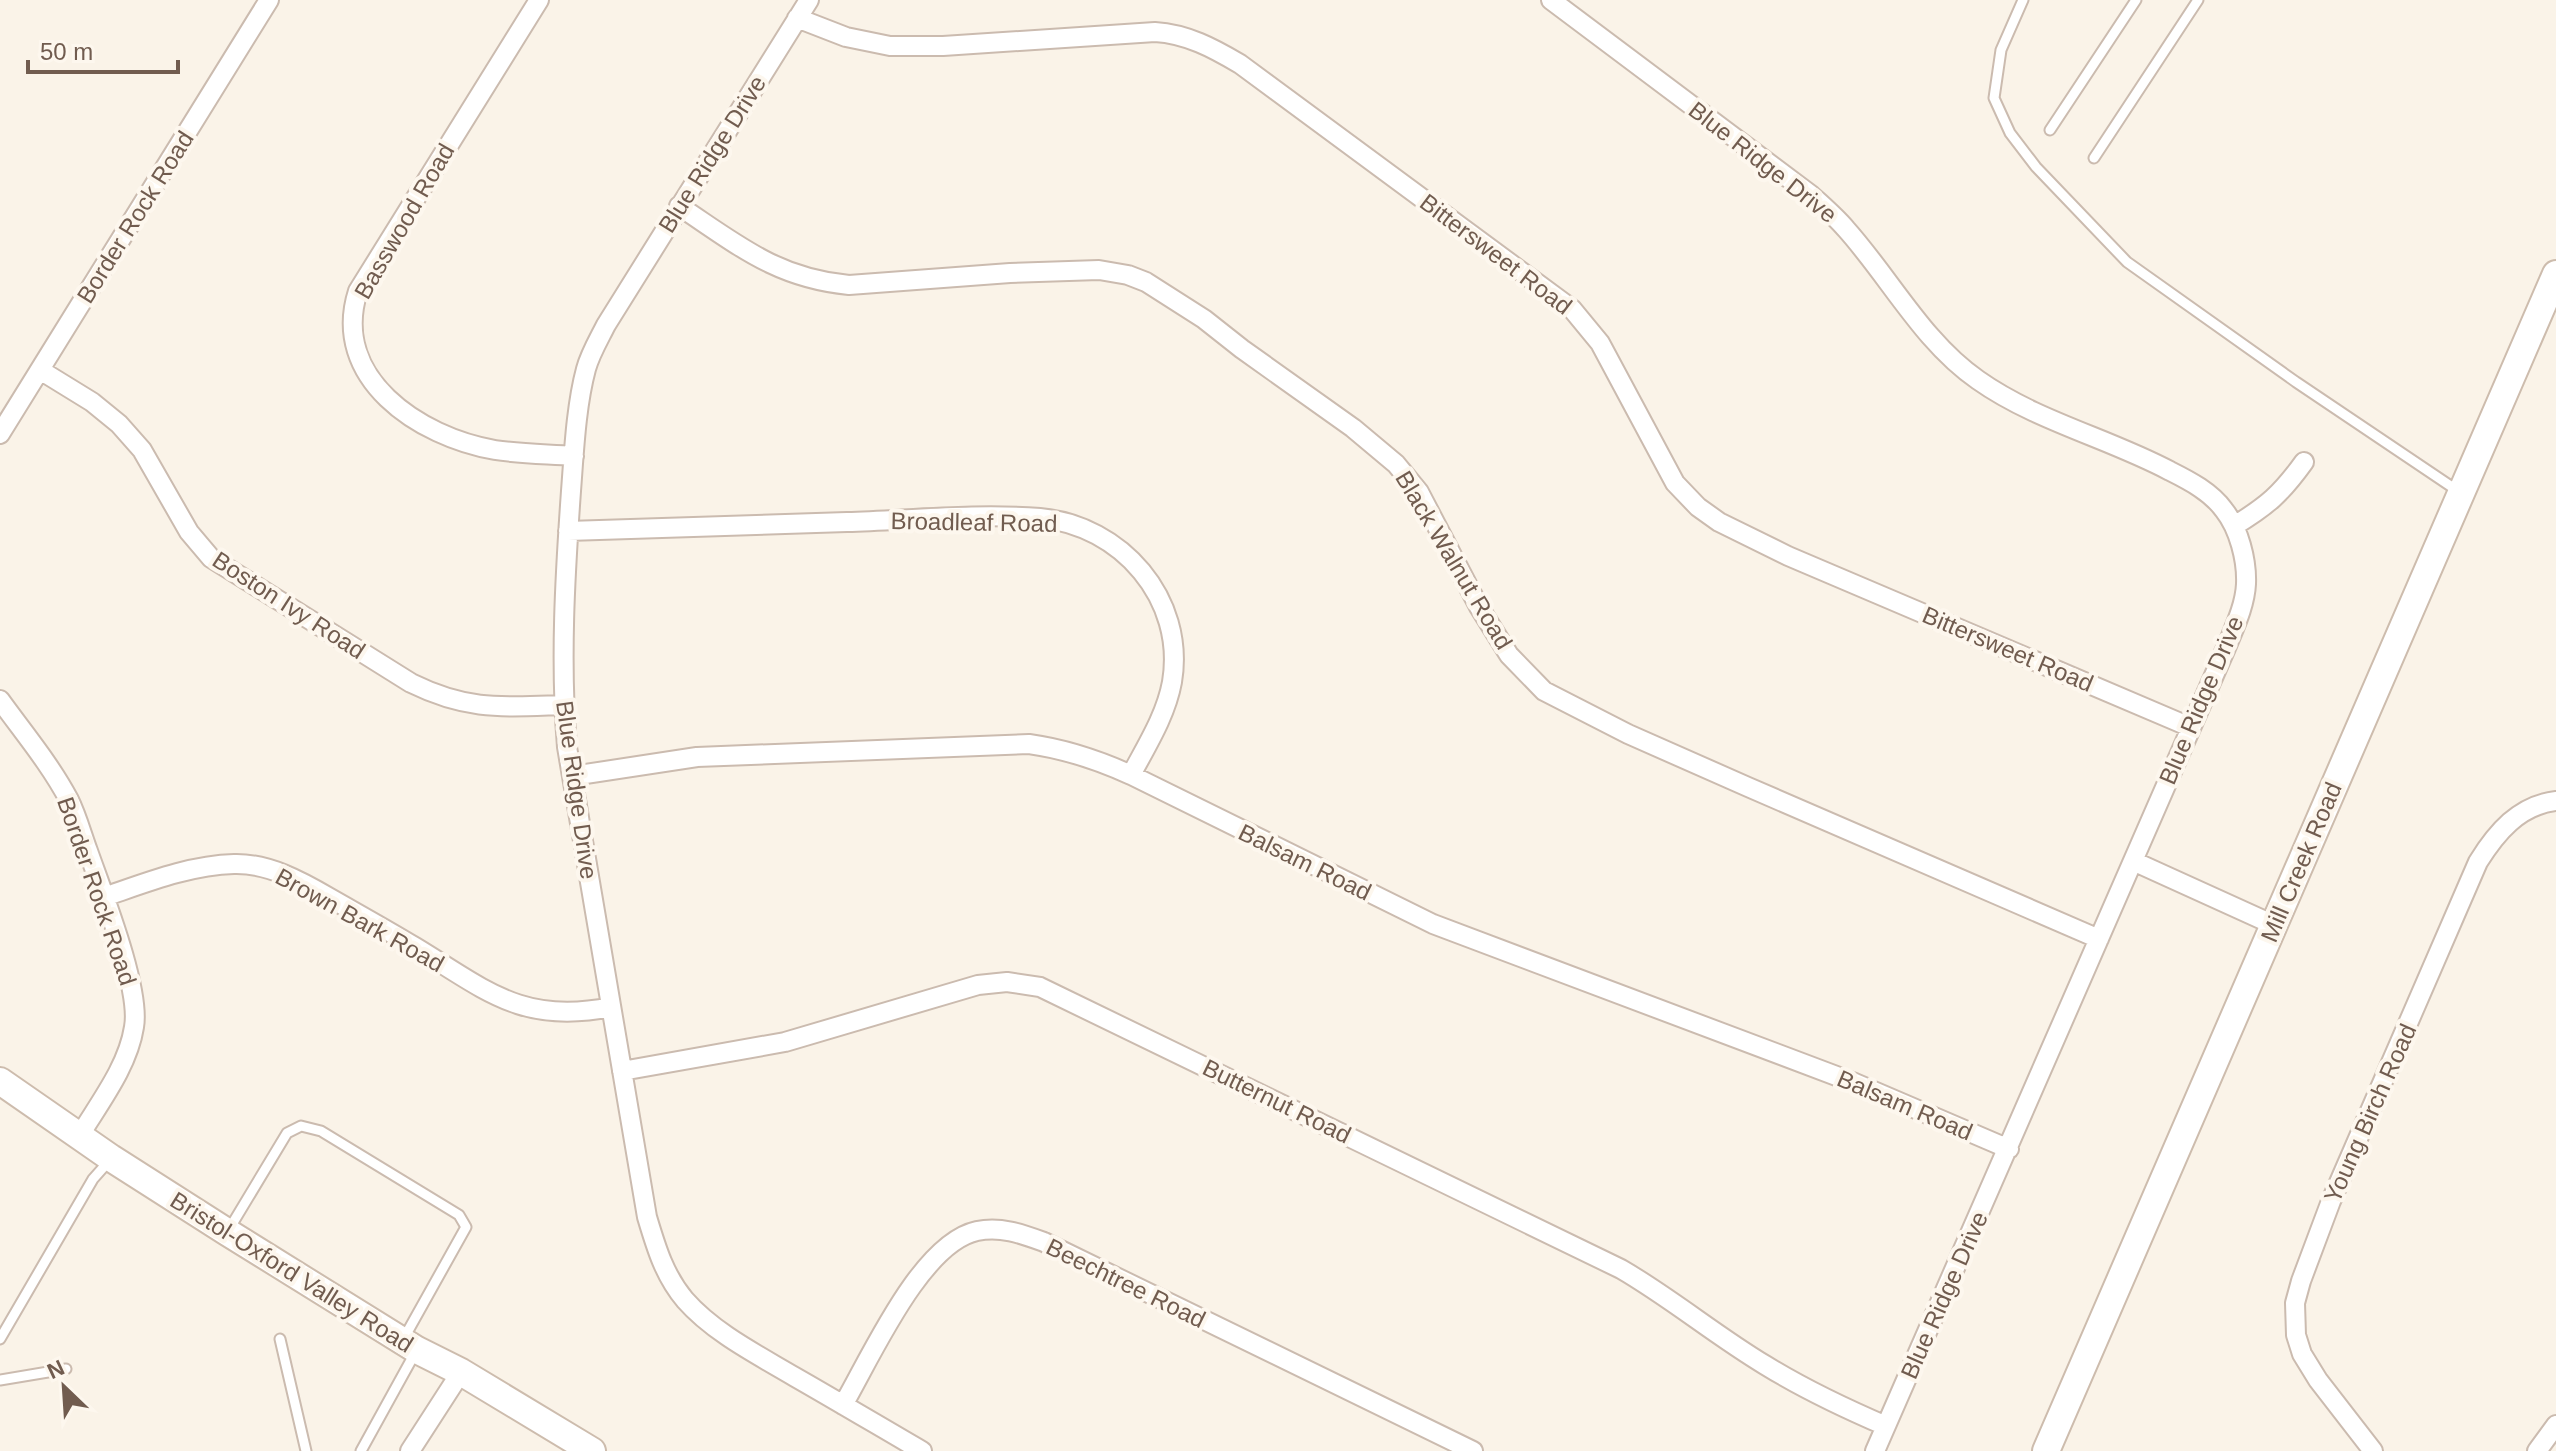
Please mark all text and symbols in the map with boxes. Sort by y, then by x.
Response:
scale bar [28,24,178,74]
text: 50 m [40,38,93,65]
street label: Blue Ridge Drive [653,70,771,238]
street label: Blue Ridge Drive [1684,96,1842,228]
street label: Border Rock Road [71,126,199,308]
street label: Basswood Road [349,139,459,303]
street label: Bittersweet Road [1415,188,1577,320]
street label: Black Walnut Road [1390,466,1518,654]
street label: Broadleaf Road [890,507,1058,537]
street label: Boston Ivy Road [208,546,370,664]
street label: Bittersweet Road [1919,601,2097,697]
street label: Blue Ridge Drive [2153,612,2249,788]
street label: Blue Ridge Drive [551,699,603,881]
street label: Mill Creek Road [2255,778,2347,946]
street label: Border Rock Road [52,793,142,989]
street label: Balsam Road [1234,818,1376,906]
street label: Brown Bark Road [271,863,449,977]
street label: Young Birch Road [2318,1020,2422,1206]
street label: Butternut Road [1199,1053,1355,1149]
street label: Balsam Road [1833,1064,1977,1146]
street label: Bristol-Oxford Valley Road [166,1186,418,1358]
street label: Blue Ridge Drive [1895,1207,1993,1383]
street label: Beechtree Road [1042,1233,1210,1333]
north arrow [24,1347,104,1427]
text: N [43,1355,68,1384]

